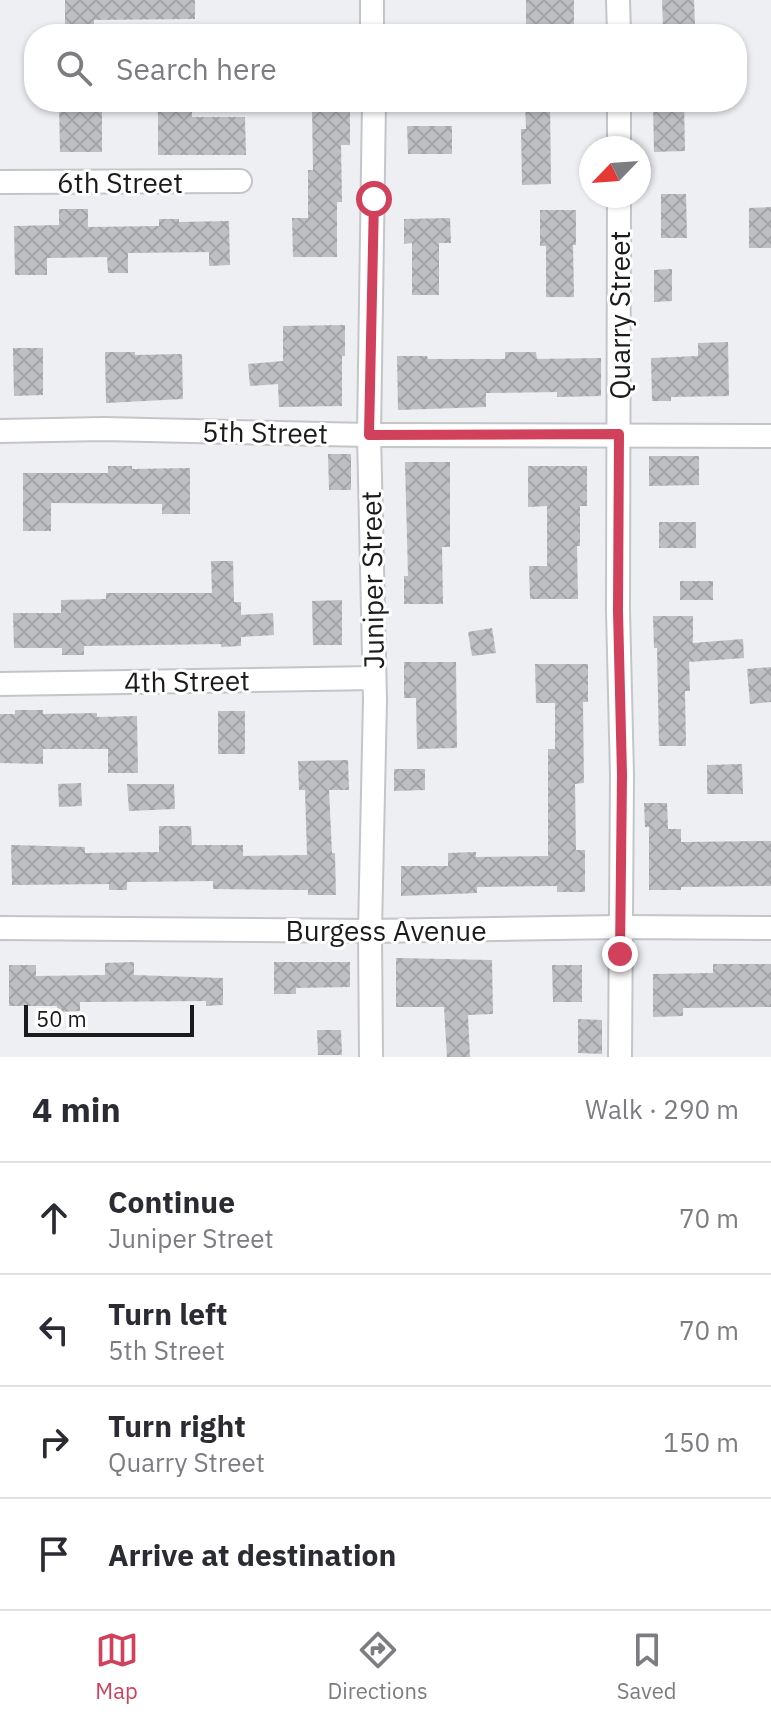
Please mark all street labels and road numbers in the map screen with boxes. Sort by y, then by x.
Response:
street label: 6th Street [57,164,183,201]
street label: Quarry Street [601,231,638,399]
street label: 5th Street [202,412,328,452]
street label: Juniper Street [352,490,392,670]
street label: 4th Street [124,661,250,701]
street label: Burgess Avenue [285,912,487,949]

